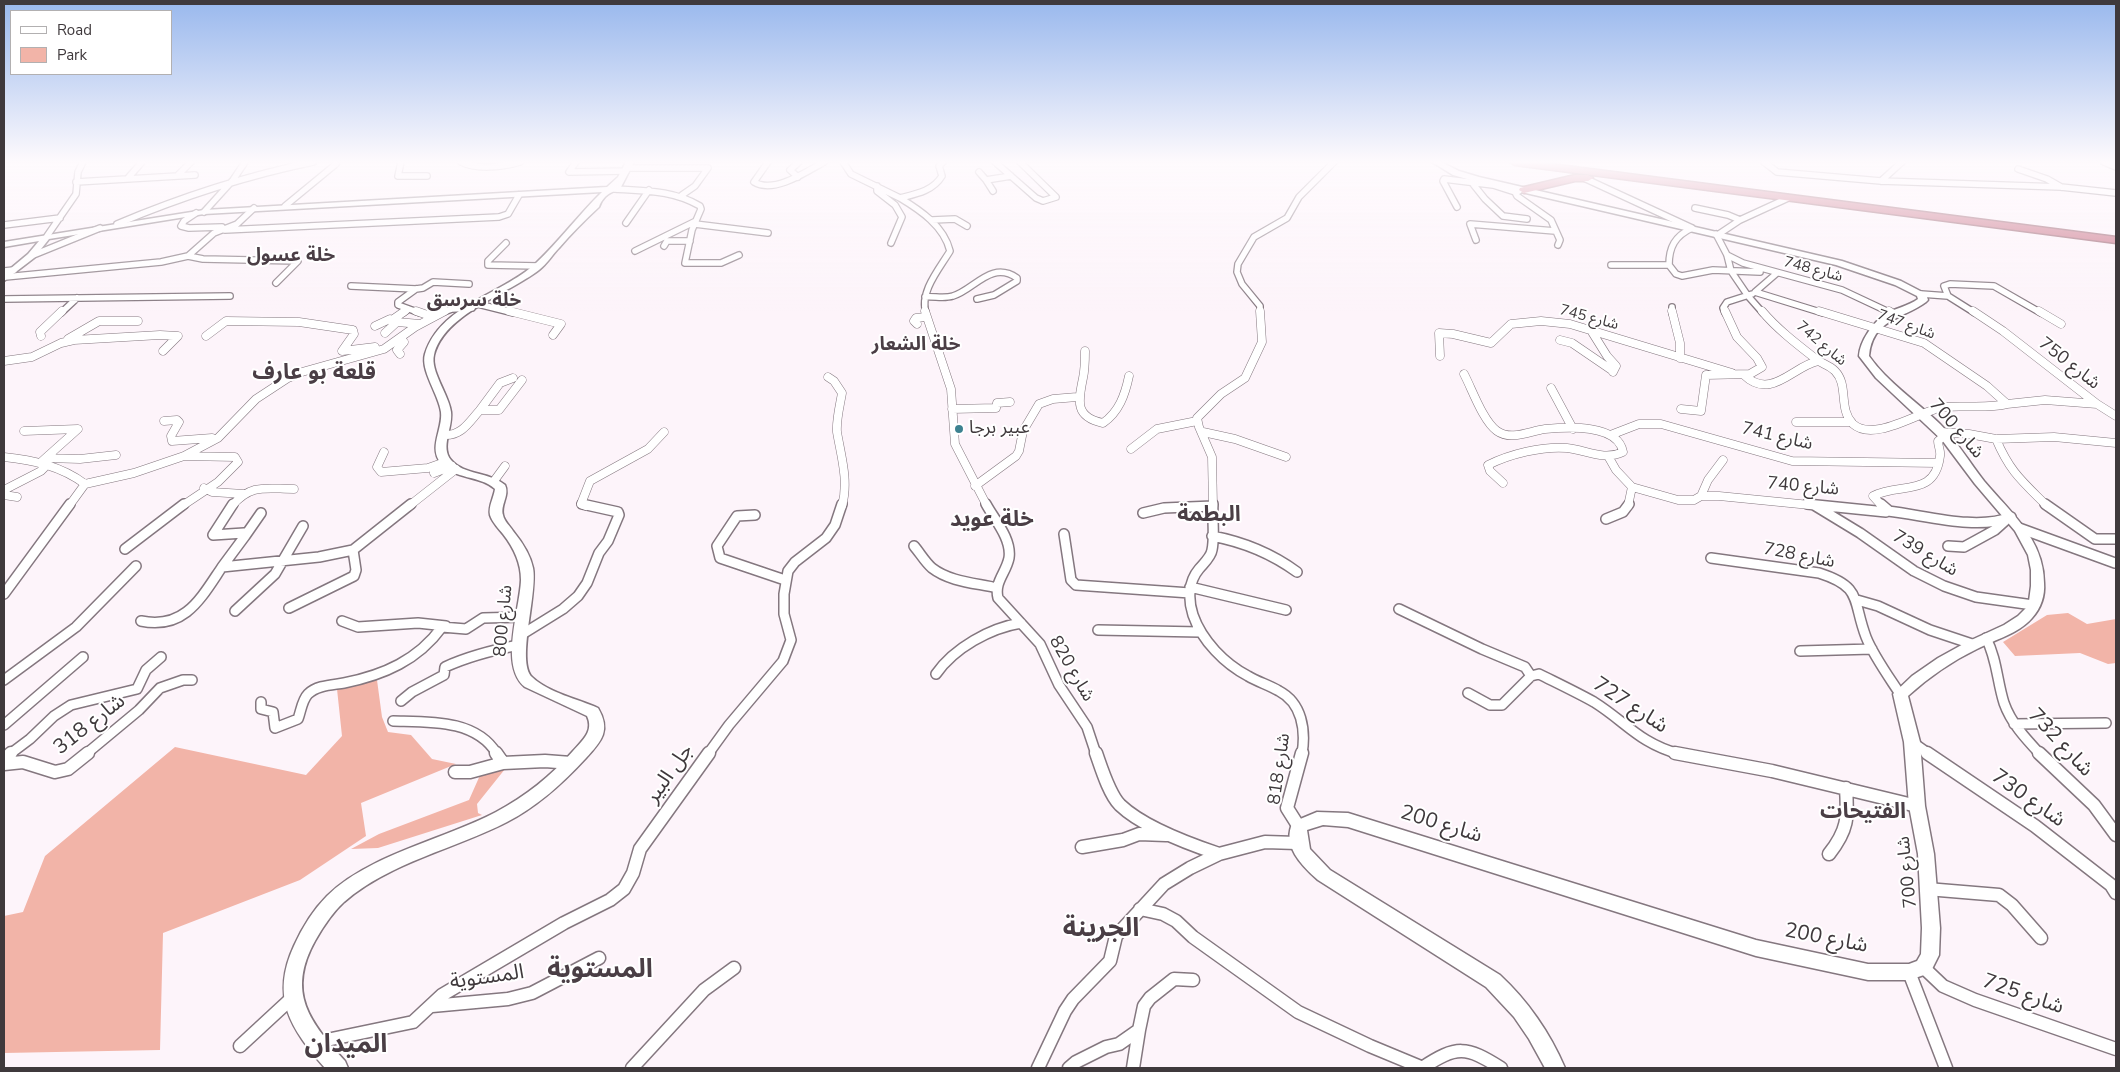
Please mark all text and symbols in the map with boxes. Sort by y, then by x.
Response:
legend [10,10,172,75]
text: Road [57,20,92,40]
text: Park [57,45,87,65]
district label: خلة عسول [247,245,335,267]
street label: شارع 748 [1782,254,1844,286]
district label: خلة سرسق [427,290,521,312]
street label: شارع 745 [1558,302,1620,334]
street label: شارع 747 [1875,306,1937,344]
street label: شارع 742 [1792,318,1850,370]
street label: شارع 750 [2034,333,2104,395]
district label: خلة الشعار [872,334,960,356]
district label: قلعة بو عارف [252,361,376,387]
street label: شارع 700 [1924,395,1988,463]
place label: عبير برجا [969,418,1030,440]
street label: شارع 741 [1739,418,1815,456]
marker: عبير برجا [953,423,965,435]
street label: شارع 740 [1766,473,1840,501]
district label: البطمة [1177,503,1241,529]
district label: خلة عويد [950,508,1034,534]
street label: شارع 739 [1889,526,1961,582]
street label: شارع 728 [1762,539,1836,573]
street label: شارع 800 [490,584,518,658]
street label: شارع 820 [1044,632,1098,706]
street label: شارع 727 [1588,673,1672,739]
street label: شارع 318 [49,689,131,761]
street label: شارع 732 [2022,704,2098,782]
street label: شارع 818 [1264,732,1296,806]
street label: جل البير [640,739,700,809]
street label: شارع 730 [1986,765,2070,833]
district label: الفتيحات [1820,800,1906,826]
street label: شارع 200 [1397,801,1485,849]
street label: شارع 700 [1893,835,1923,909]
district label: الجرينة [1063,914,1139,946]
street label: شارع 200 [1782,919,1870,959]
district label: المستوية [547,955,653,987]
street label: المستوية [448,960,526,996]
street label: شارع 725 [1979,969,2067,1021]
district label: الميدان [305,1030,387,1062]

